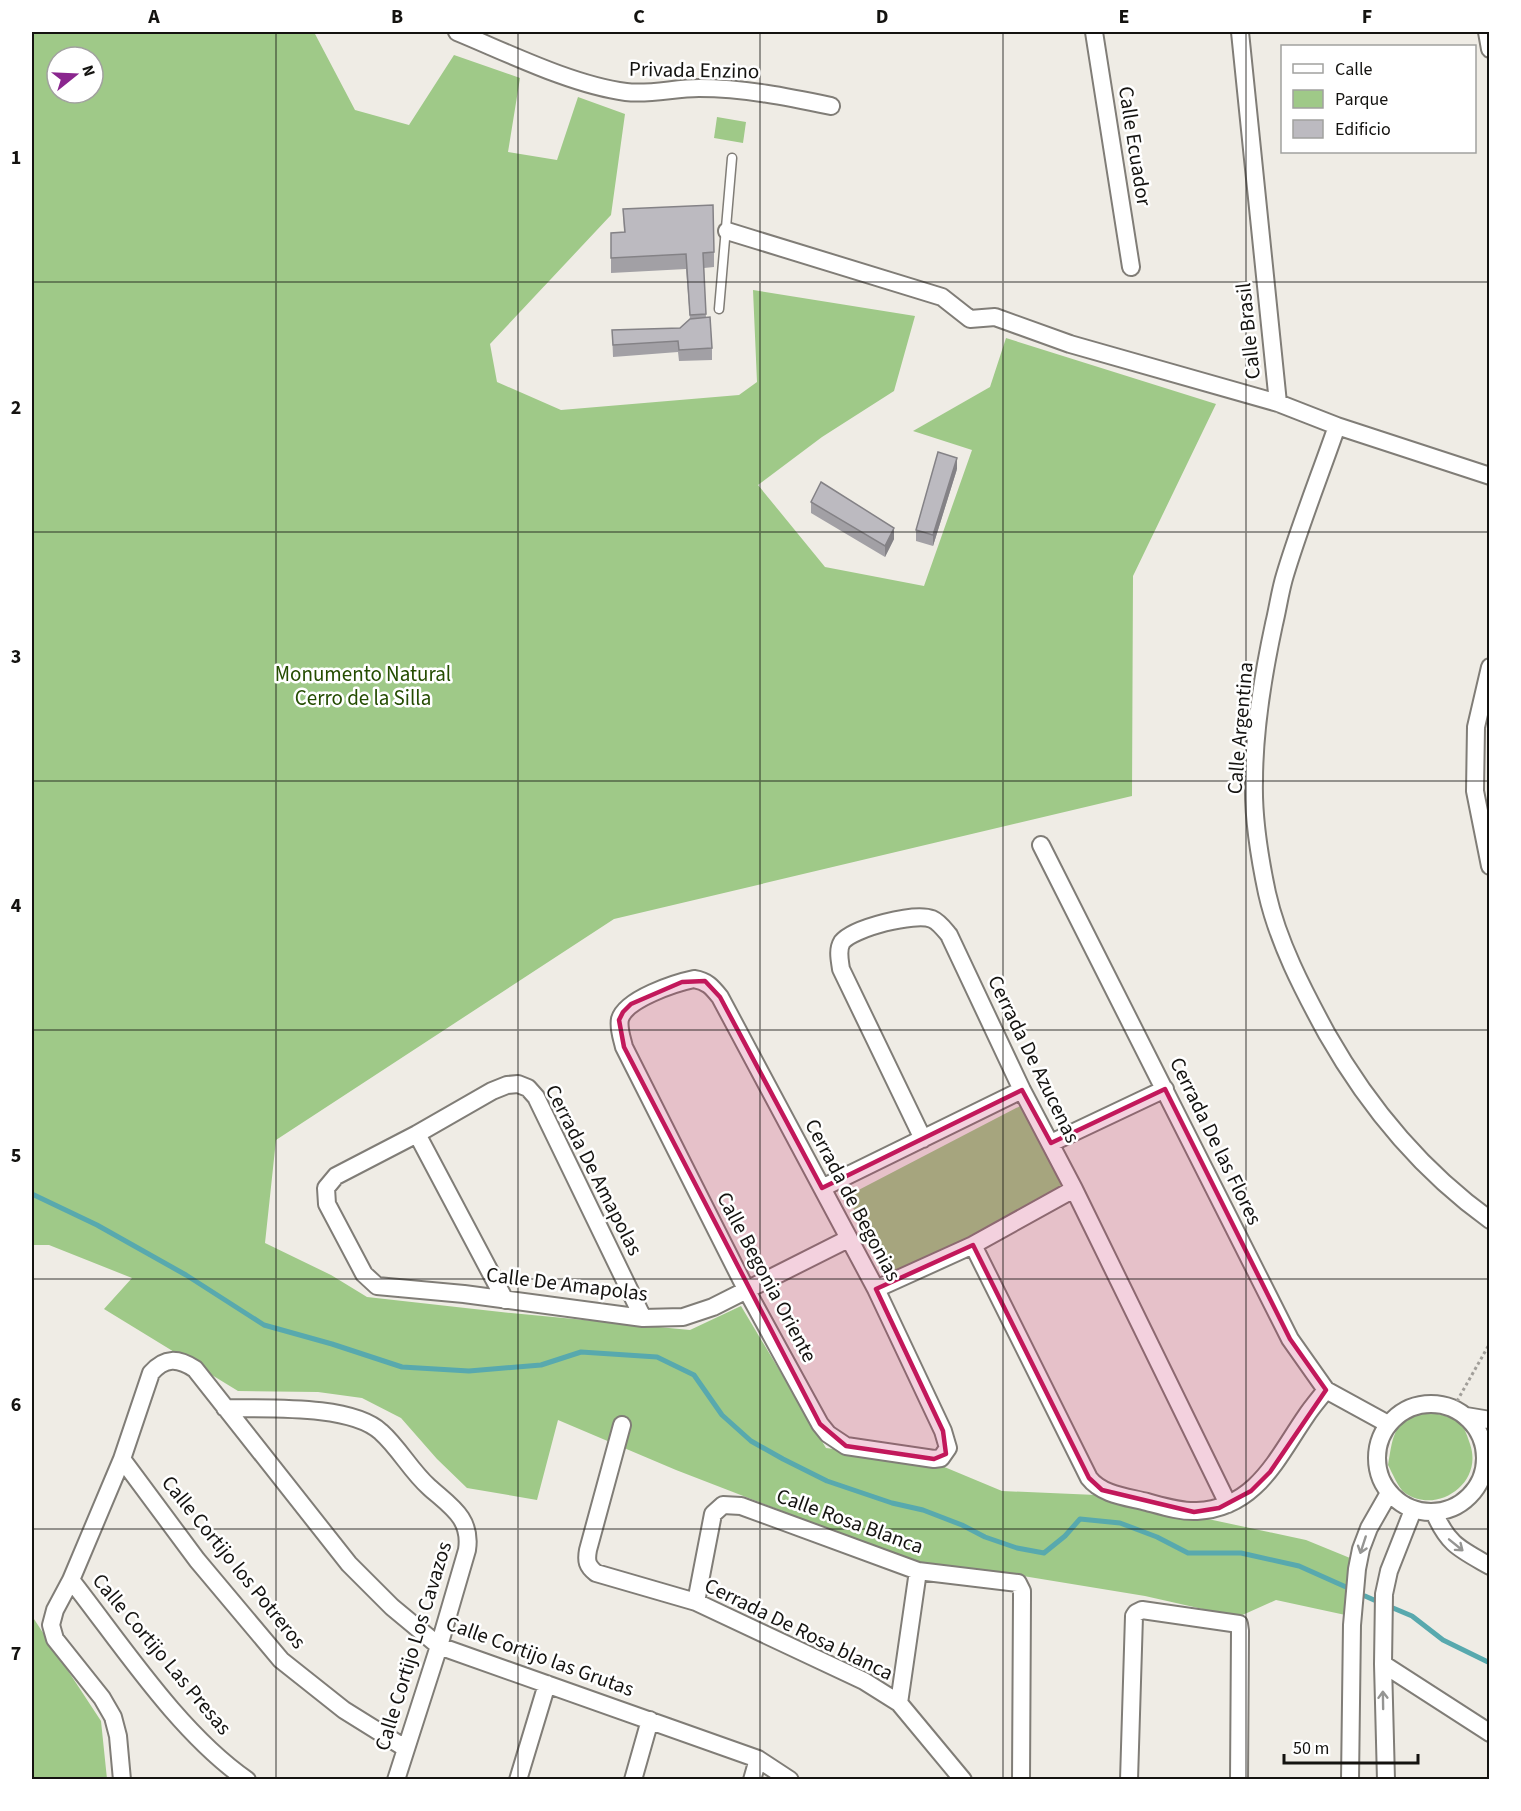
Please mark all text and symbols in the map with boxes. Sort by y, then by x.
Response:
text: A [147,3,160,31]
text: B [391,3,403,31]
text: C [633,3,645,31]
text: D [876,3,888,31]
text: E [1119,3,1129,31]
text: F [1362,3,1372,31]
north arrow [45,45,105,105]
legend [1281,45,1476,153]
street label: Privada Enzino [629,54,759,86]
text: Calle [1335,57,1373,82]
text: N [76,62,100,79]
street label: Calle Ecuador [1111,84,1159,209]
text: Parque [1335,87,1388,112]
text: Edificio [1335,117,1391,142]
text: 1 [11,144,21,172]
street label: Calle Brasil [1228,281,1268,381]
text: 2 [11,394,21,422]
text: 3 [11,643,21,671]
park label: Monumento Natural Cerro de la Silla [275,659,451,713]
street label: Calle Argentina [1219,660,1261,796]
text: 4 [11,892,22,920]
street label: Cerrada De Azucenas [980,970,1088,1148]
street label: Cerrada De las Flores [1162,1052,1270,1230]
street label: Cerrada De Amapolas [538,1079,650,1261]
street label: Cerrada de Begonias [797,1113,909,1287]
text: 5 [11,1142,21,1170]
street label: Calle Begonia Oriente [709,1186,825,1368]
street label: Calle De Amapolas [484,1259,650,1309]
text: 6 [11,1391,21,1419]
street label: Calle Cortijo los Potreros [155,1469,314,1655]
street label: Calle Rosa Blanca [772,1481,928,1561]
one-way arrow [1357,1535,1368,1554]
street label: Calle Cortijo Los Cavazos [367,1538,459,1754]
one-way arrow [1448,1538,1464,1551]
street label: Calle Cortijo Las Presas [85,1567,239,1742]
street label: Cerrada De Rosa blanca [700,1570,898,1688]
street label: Calle Cortijo las Grutas [442,1608,638,1704]
text: 7 [11,1640,21,1668]
one-way arrow [1378,1691,1389,1711]
scale bar [1284,1727,1418,1765]
text: 50 m [1293,1736,1329,1761]

